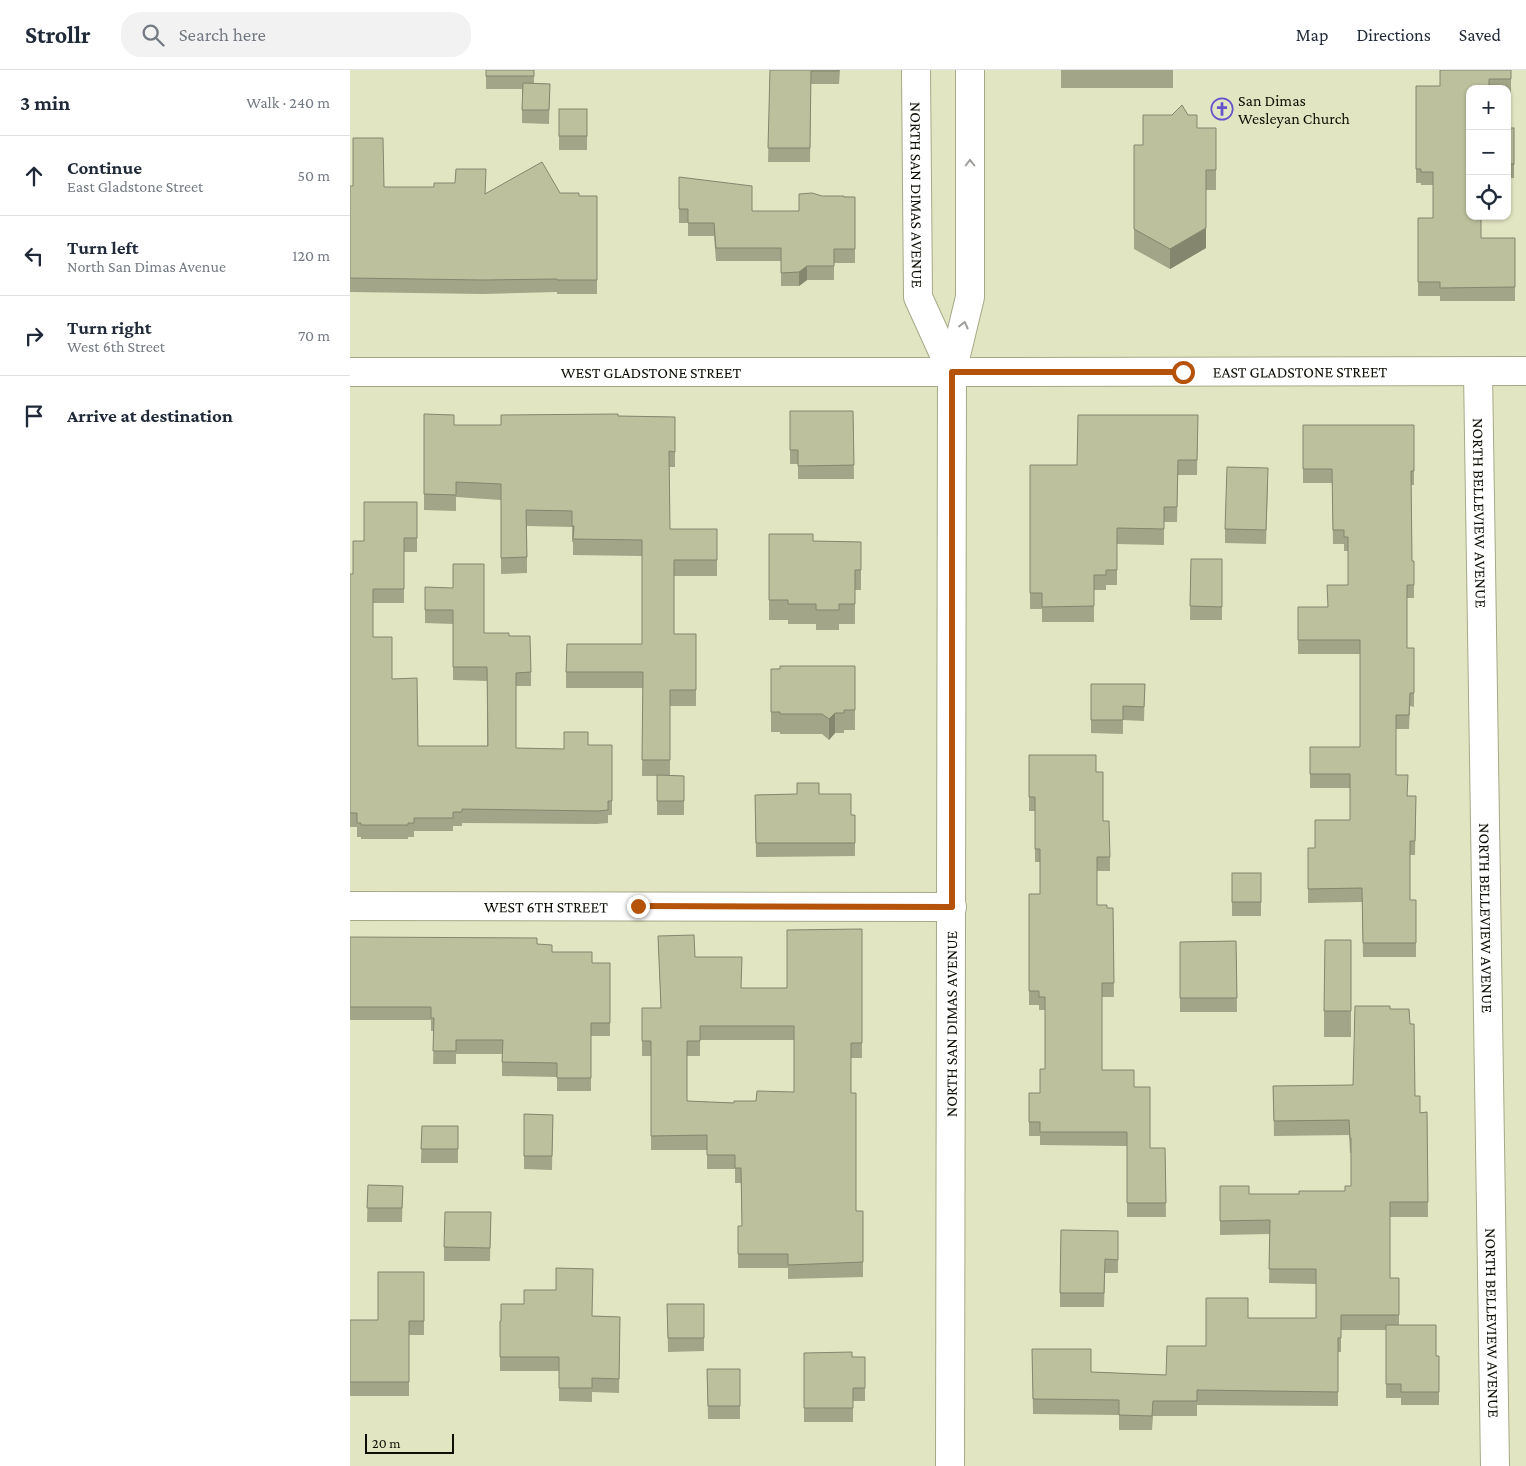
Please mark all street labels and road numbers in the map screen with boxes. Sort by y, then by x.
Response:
street label: NORTH SAN DIMAS AVENUE [907,102,926,289]
street label: EAST GLADSTONE STREET [1213,363,1388,381]
street label: WEST GLADSTONE STREET [561,364,741,381]
street label: NORTH BELLEVIEW AVENUE [1470,418,1490,609]
street label: NORTH BELLEVIEW AVENUE [1476,823,1496,1013]
street label: WEST 6TH STREET [484,898,608,915]
street label: NORTH SAN DIMAS AVENUE [943,930,960,1117]
street label: NORTH BELLEVIEW AVENUE [1482,1228,1502,1418]

